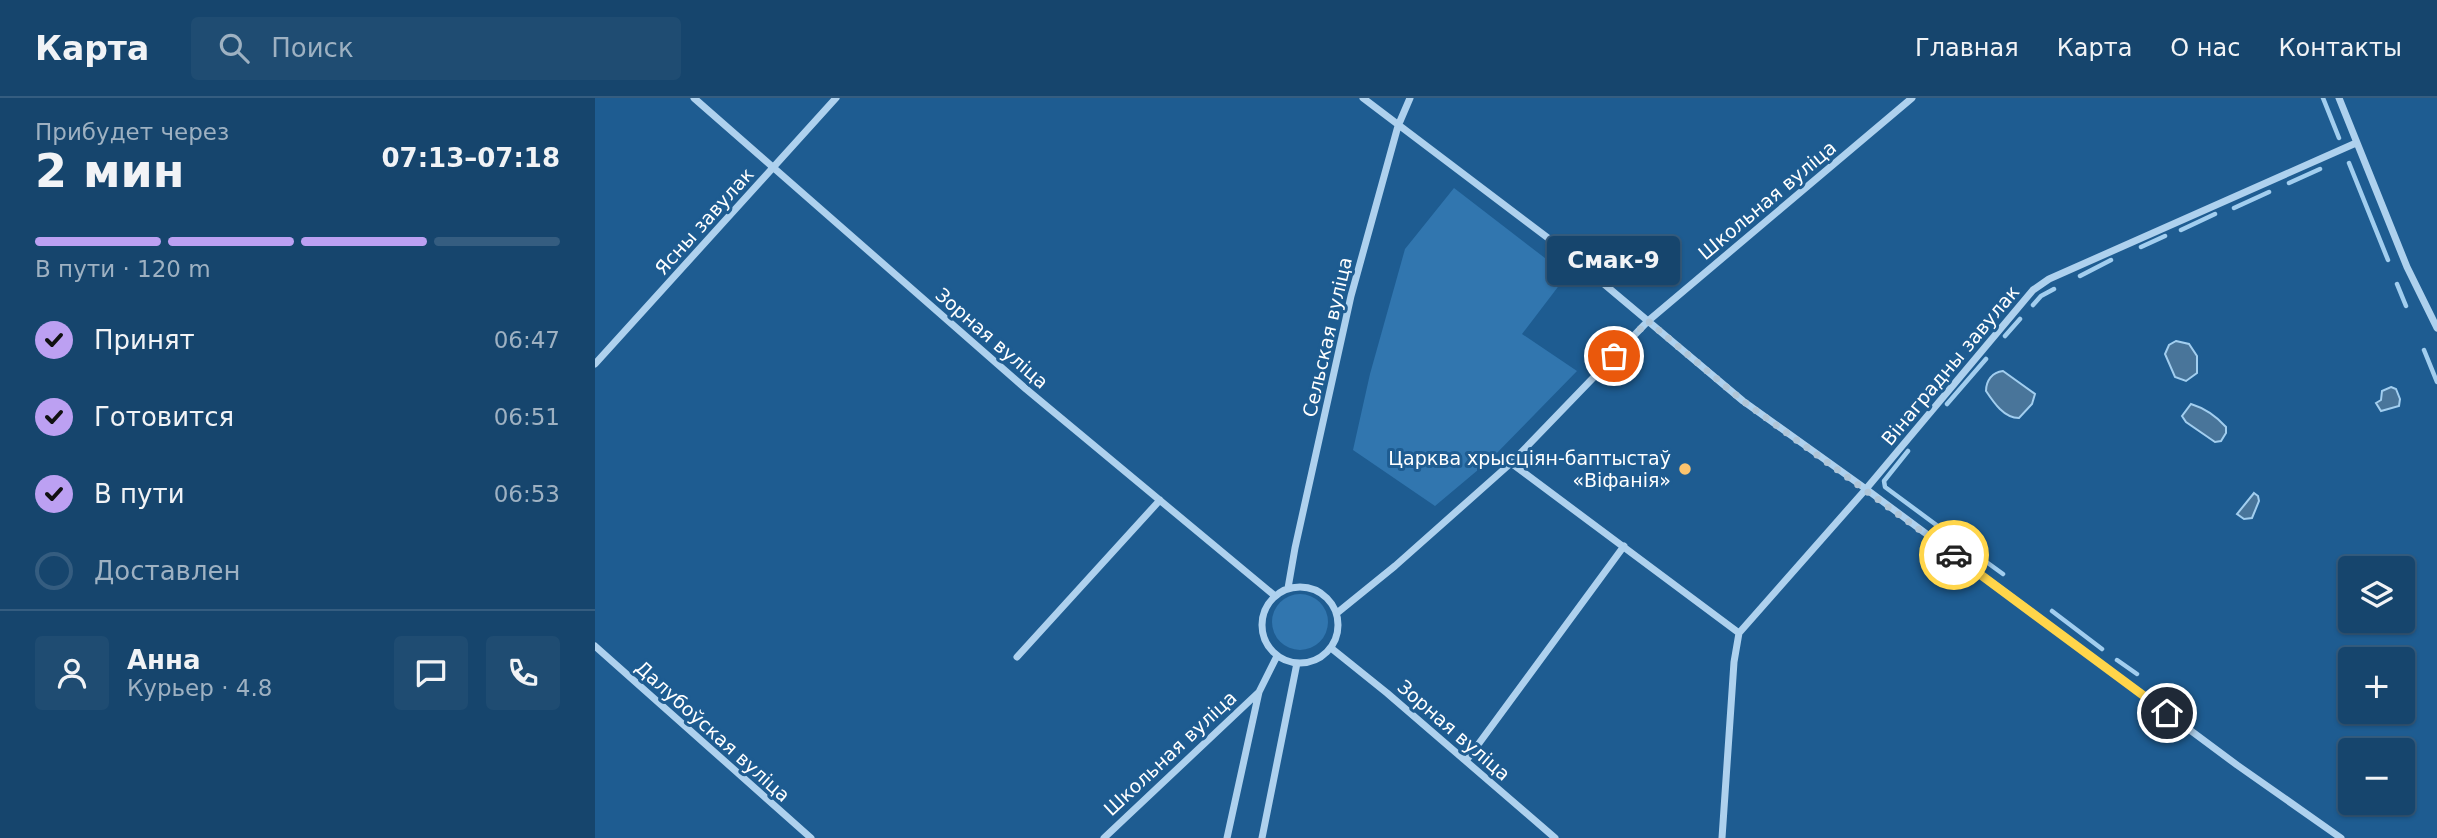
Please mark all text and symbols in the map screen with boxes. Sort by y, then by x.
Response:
search box [191,17,681,80]
text: Карта [35,29,149,68]
icon: search [215,29,253,67]
text: Поиск [271,33,354,63]
text: Главная [1915,34,2019,62]
text: Карта [2057,34,2132,62]
text: О нас [2170,34,2240,62]
text: Контакты [2278,34,2402,62]
text: Прибудет через [35,119,229,145]
street label: Школьная вуліца [1694,136,1840,264]
text: 07:13–07:18 [381,143,560,173]
text: 2 мин [35,144,185,198]
street label: Ясны завулак [650,163,758,279]
callout: Смак-9 [1548,237,1681,286]
text: Смак-9 [1567,247,1660,273]
street label: Сельская вуліца [1298,255,1356,419]
text: В пути · 120 m [35,256,211,282]
street label: Вінаградны завулак [1877,281,2023,449]
street label: Зорная вуліца [931,283,1053,393]
icon: check [35,321,73,359]
text: Принят [94,325,195,355]
pin [1584,326,1644,386]
text: 06:47 [494,327,560,353]
icon: bag [1595,337,1633,375]
icon: check [35,398,73,436]
text: Готовится [94,402,234,432]
text: 06:51 [494,404,560,430]
place label: Царква хрысціян-баптыстаў «Віфанія» [1388,447,1671,491]
marker: Царква хрысціян-баптыстаў «Віфанія» [1677,461,1693,477]
icon: check [35,475,73,513]
text: В пути [94,479,185,509]
text: 06:53 [494,481,560,507]
courier [1919,520,1989,590]
icon: car [1935,536,1973,574]
text: Доставлен [94,556,241,586]
map controls [2338,556,2415,815]
button: layers [2338,556,2415,633]
button: person [35,636,109,710]
button: chat [394,636,468,710]
button: phone [486,636,560,710]
text: Анна [127,645,201,675]
button: + [2338,647,2415,724]
street label: Далубоўская вуліца [631,656,795,806]
text: Курьер · 4.8 [127,675,272,701]
street label: Зорная вуліца [1393,675,1515,785]
pin [2137,683,2197,743]
street label: Школьная вуліца [1099,686,1241,820]
icon: home [2148,694,2186,732]
button: − [2338,738,2415,815]

